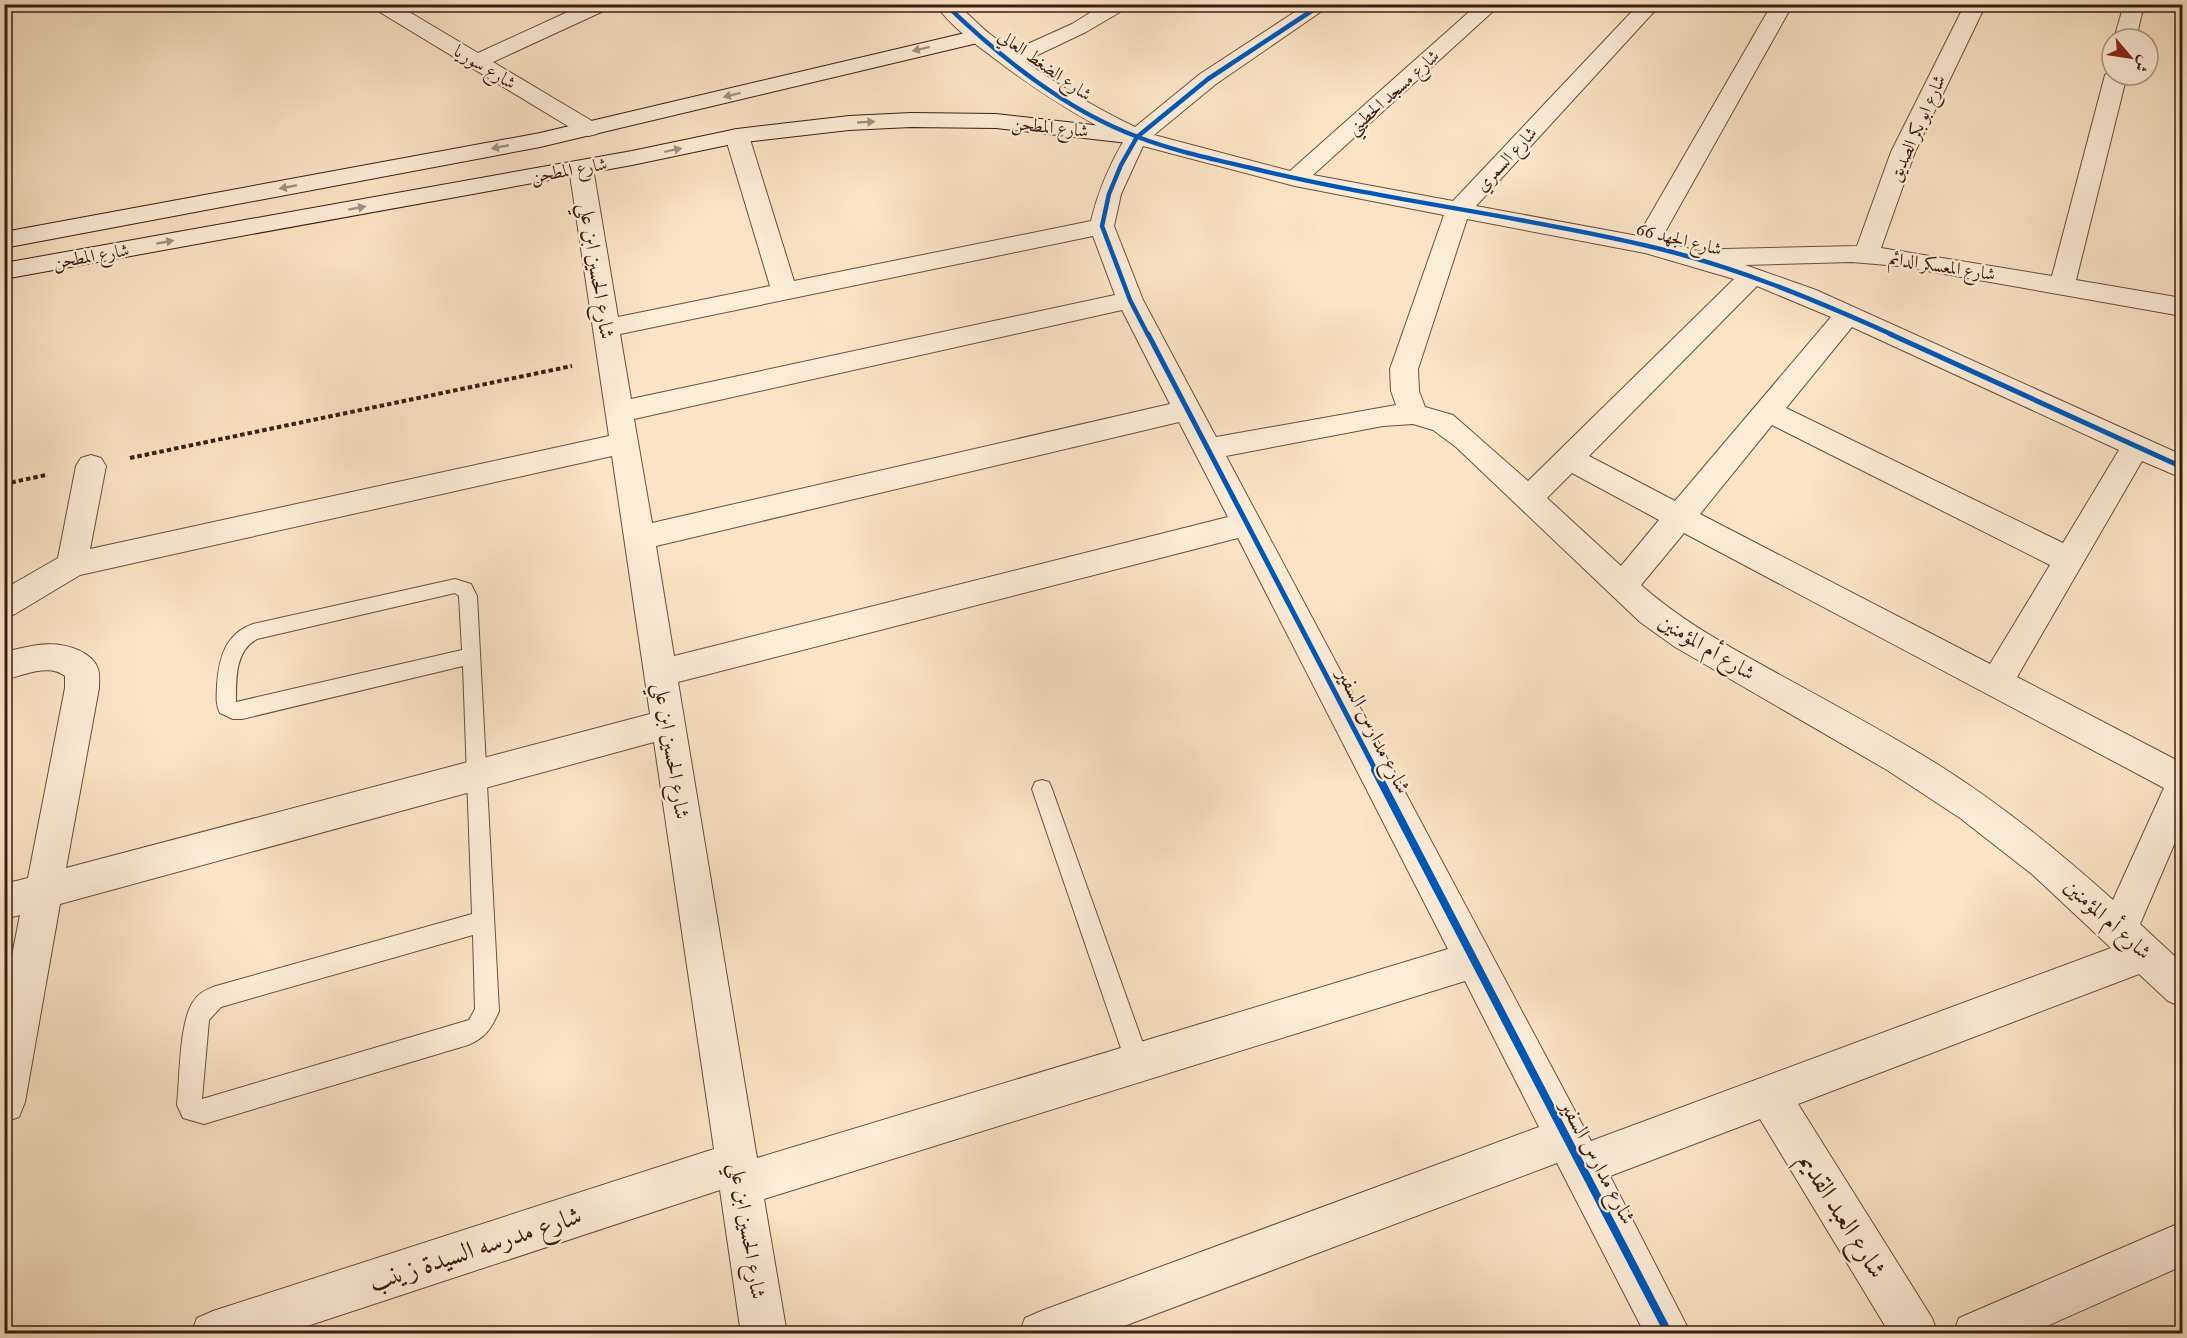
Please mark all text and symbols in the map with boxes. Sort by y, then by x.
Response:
street label: شارع الضغط العالي [991,25,1096,109]
north arrow [2100,27,2160,87]
street label: شارع سوريا [448,40,520,97]
one-way arrow [912,45,930,55]
street label: شارع مسجد الحطيني [1342,45,1448,144]
text: ش [2130,52,2155,76]
street label: شارع ابو بكر الصديق [1884,71,1954,186]
one-way arrow [722,91,741,101]
street label: شارع المطحن [1010,112,1090,146]
one-way arrow [856,117,875,126]
street label: شارع السمري [1470,122,1544,199]
one-way arrow [491,143,510,152]
one-way arrow [664,145,683,154]
street label: شارع المطحن [529,152,610,191]
one-way arrow [278,183,297,192]
street label: شارع الحسين ابن علي [566,201,621,342]
one-way arrow [348,203,367,212]
street label: شارع الجهد 66 [1633,218,1724,264]
one-way arrow [156,237,175,246]
street label: شارع المطحن [51,238,132,277]
street label: شارع المعسكر الدائم [1886,247,1997,290]
street label: شارع أم المؤمنين [1651,606,1761,690]
street label: شارع مدارس السفير [1326,662,1417,800]
street label: شارع الحسين ابن علي [641,681,696,822]
street label: شارع أم المؤمنين [2056,872,2158,969]
street label: شارع مدارس السفير [1549,1094,1642,1231]
street label: شارع العبد القديم [1786,1147,1893,1287]
street label: شارع الحسين ابن علي [717,1161,772,1302]
street label: شارع مدرسه السيدة زينب [365,1199,587,1303]

